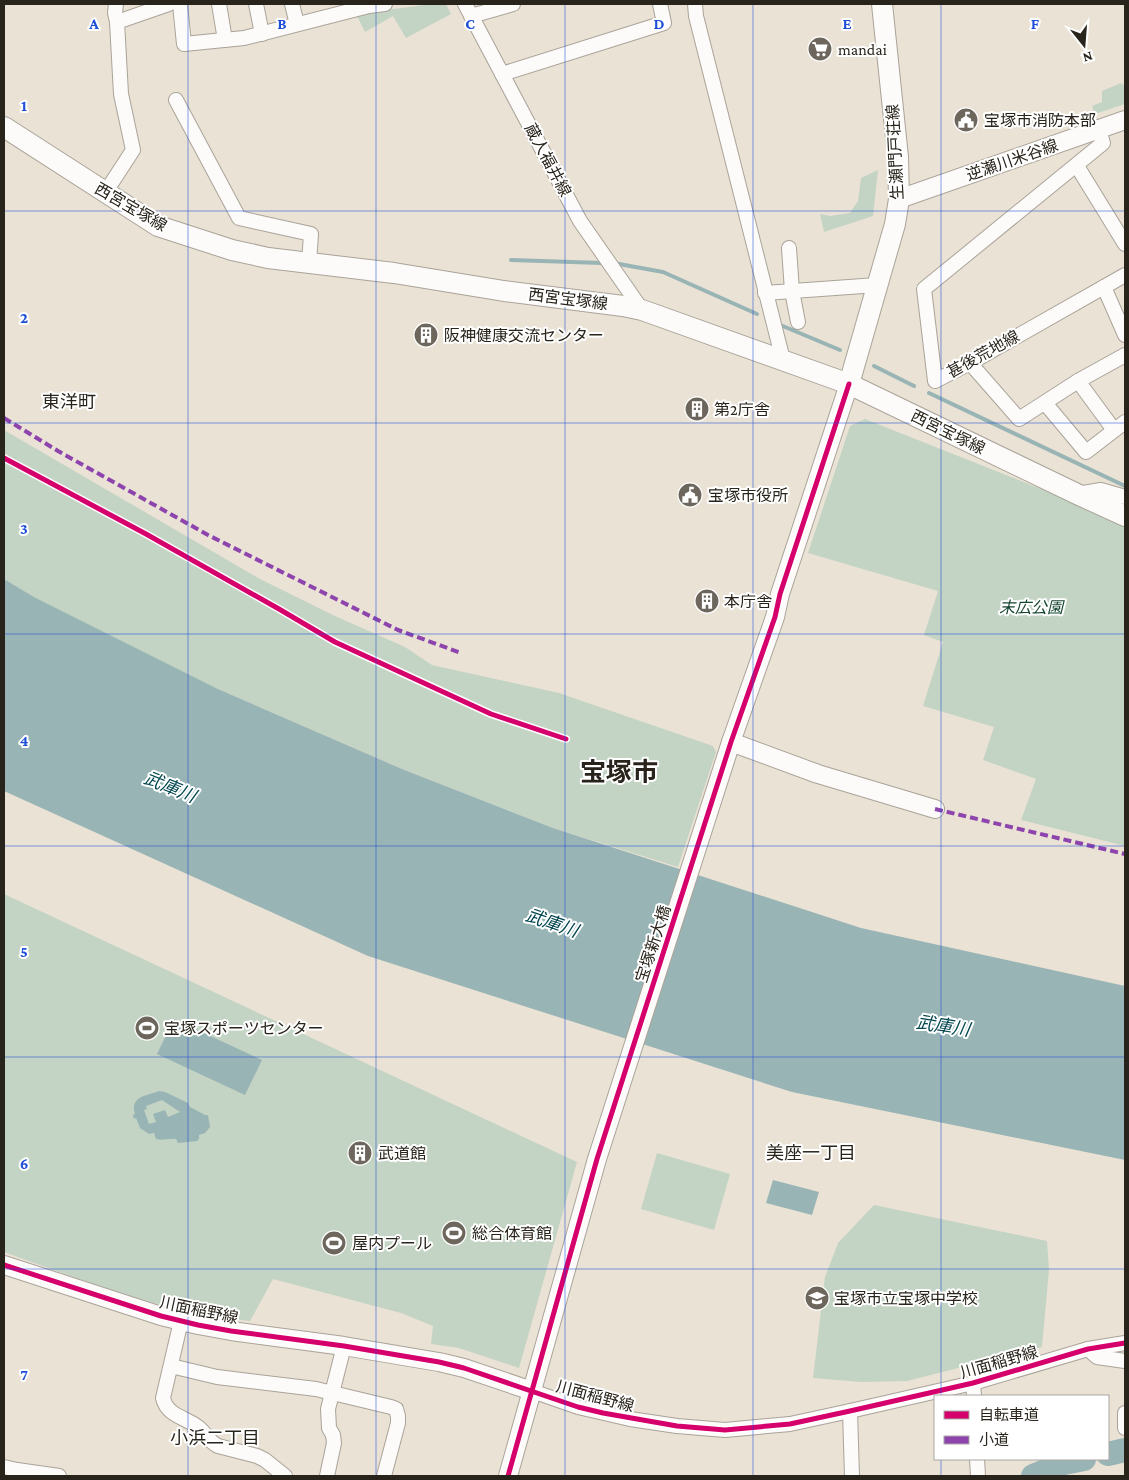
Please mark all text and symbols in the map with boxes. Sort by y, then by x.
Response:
text: A [88,15,99,32]
text: B [277,15,287,32]
text: C [465,15,475,32]
text: D [653,15,665,32]
text: E [842,15,852,32]
text: F [1031,15,1040,32]
north arrow [1059,20,1109,70]
supermarket icon: mandai [807,36,833,62]
place label: mandai [838,41,887,58]
text: N [1080,48,1095,67]
text: 1 [21,97,27,114]
street label: 生瀬門戸荘線 [884,104,906,200]
public building icon: 宝塚市消防本部 [953,107,979,133]
place label: 宝塚市消防本部 [984,112,1096,129]
street label: 蔵人福井線 [522,121,574,199]
street label: 逆瀬川米谷線 [964,136,1060,184]
street label: 西宮宝塚線 [92,180,170,234]
street label: 西宮宝塚線 [527,286,609,312]
text: 2 [20,309,28,326]
building icon: 阪神健康交流センター [413,322,439,348]
place label: 阪神健康交流センター [444,327,604,344]
street label: 甚後荒地線 [944,327,1022,381]
district label: 東洋町 [42,392,96,412]
building icon: 第2庁舎 [684,396,710,422]
place label: 第2庁舎 [714,401,770,418]
street label: 西宮宝塚線 [908,407,988,457]
public building icon: 宝塚市役所 [677,482,703,508]
place label: 宝塚市役所 [708,487,788,504]
text: 3 [20,520,28,537]
building icon: 本庁舎 [694,588,720,614]
place label: 本庁舎 [724,593,772,610]
park label: 末広公園 [999,599,1065,616]
text: 4 [20,732,29,749]
district label: 宝塚市 [580,758,658,787]
water label: 武庫川 [141,768,201,807]
street label: 宝塚新大橋 [633,903,673,985]
water label: 武庫川 [523,905,583,942]
text: 5 [20,943,28,960]
water label: 武庫川 [915,1012,973,1040]
sports icon: 宝塚スポーツセンター [134,1015,160,1041]
place label: 宝塚スポーツセンター [164,1020,324,1037]
building icon: 武道館 [347,1140,373,1166]
district label: 美座一丁目 [766,1143,856,1163]
place label: 武道館 [378,1145,426,1162]
text: 6 [20,1155,28,1172]
sports icon: 総合体育館 [441,1220,467,1246]
place label: 総合体育館 [472,1225,552,1242]
sports icon: 屋内プール [321,1230,347,1256]
place label: 屋内プール [352,1235,432,1252]
school or university icon: 宝塚市立宝塚中学校 [804,1285,830,1311]
place label: 宝塚市立宝塚中学校 [834,1290,978,1307]
street label: 川面稲野線 [158,1293,240,1327]
street label: 川面稲野線 [958,1343,1040,1381]
text: 7 [20,1366,28,1383]
street label: 川面稲野線 [554,1377,636,1415]
legend [934,1395,1109,1460]
text: 自転車道 [979,1407,1039,1423]
district label: 小浜二丁目 [170,1428,260,1448]
text: 小道 [979,1432,1009,1448]

